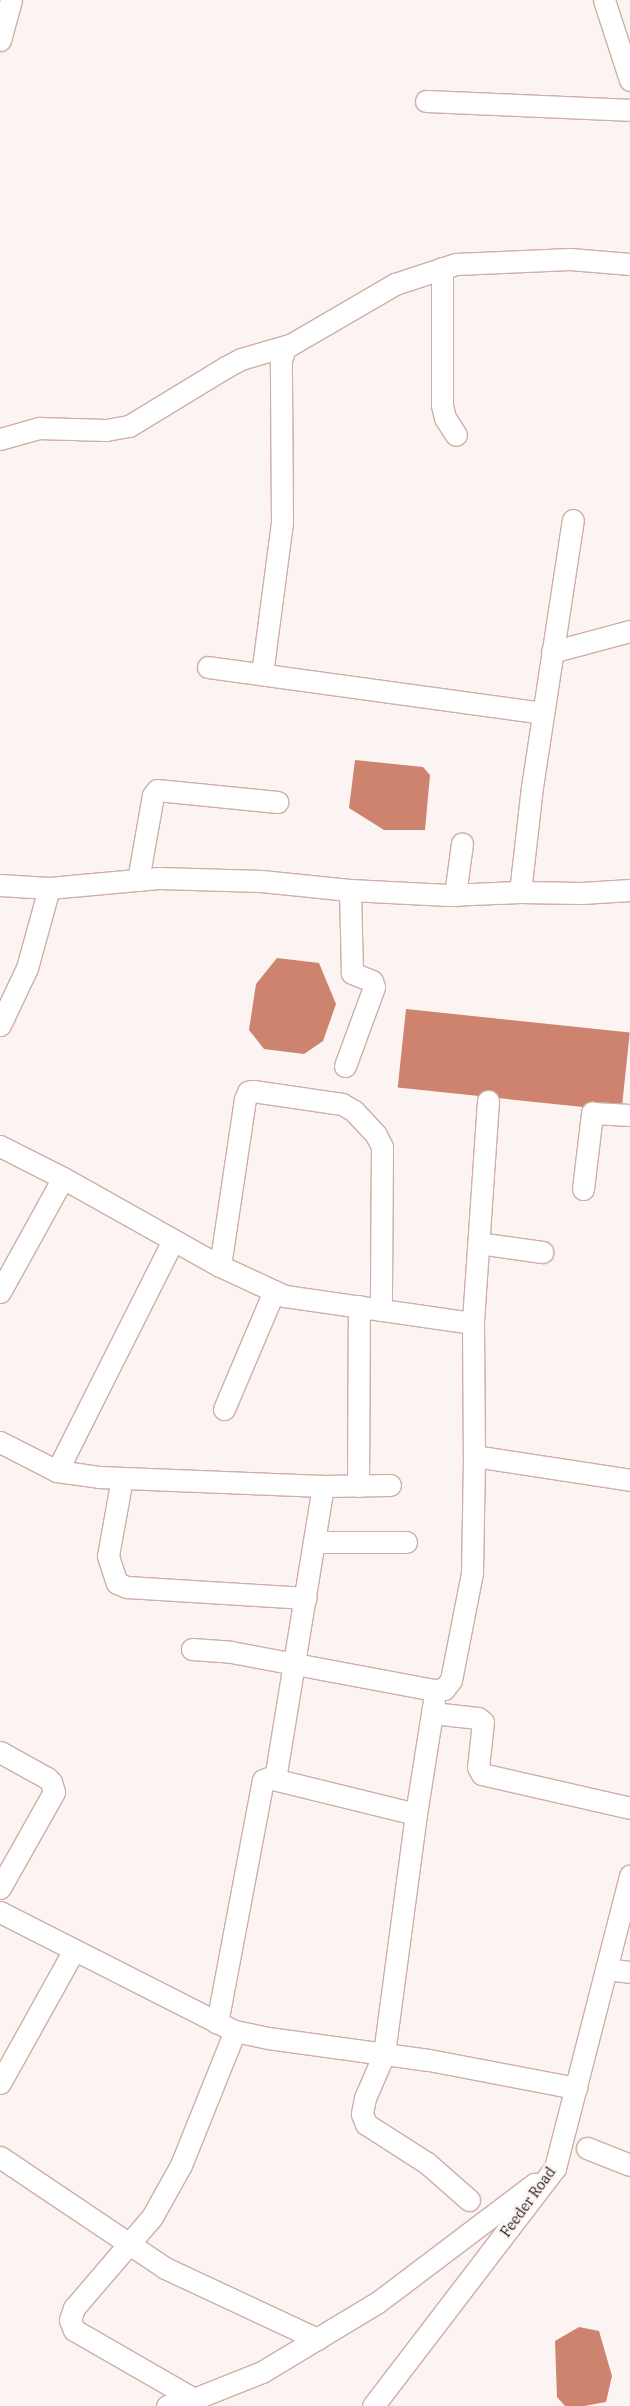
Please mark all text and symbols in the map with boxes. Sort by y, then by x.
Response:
street label: Feeder Road [497,2164,559,2240]

